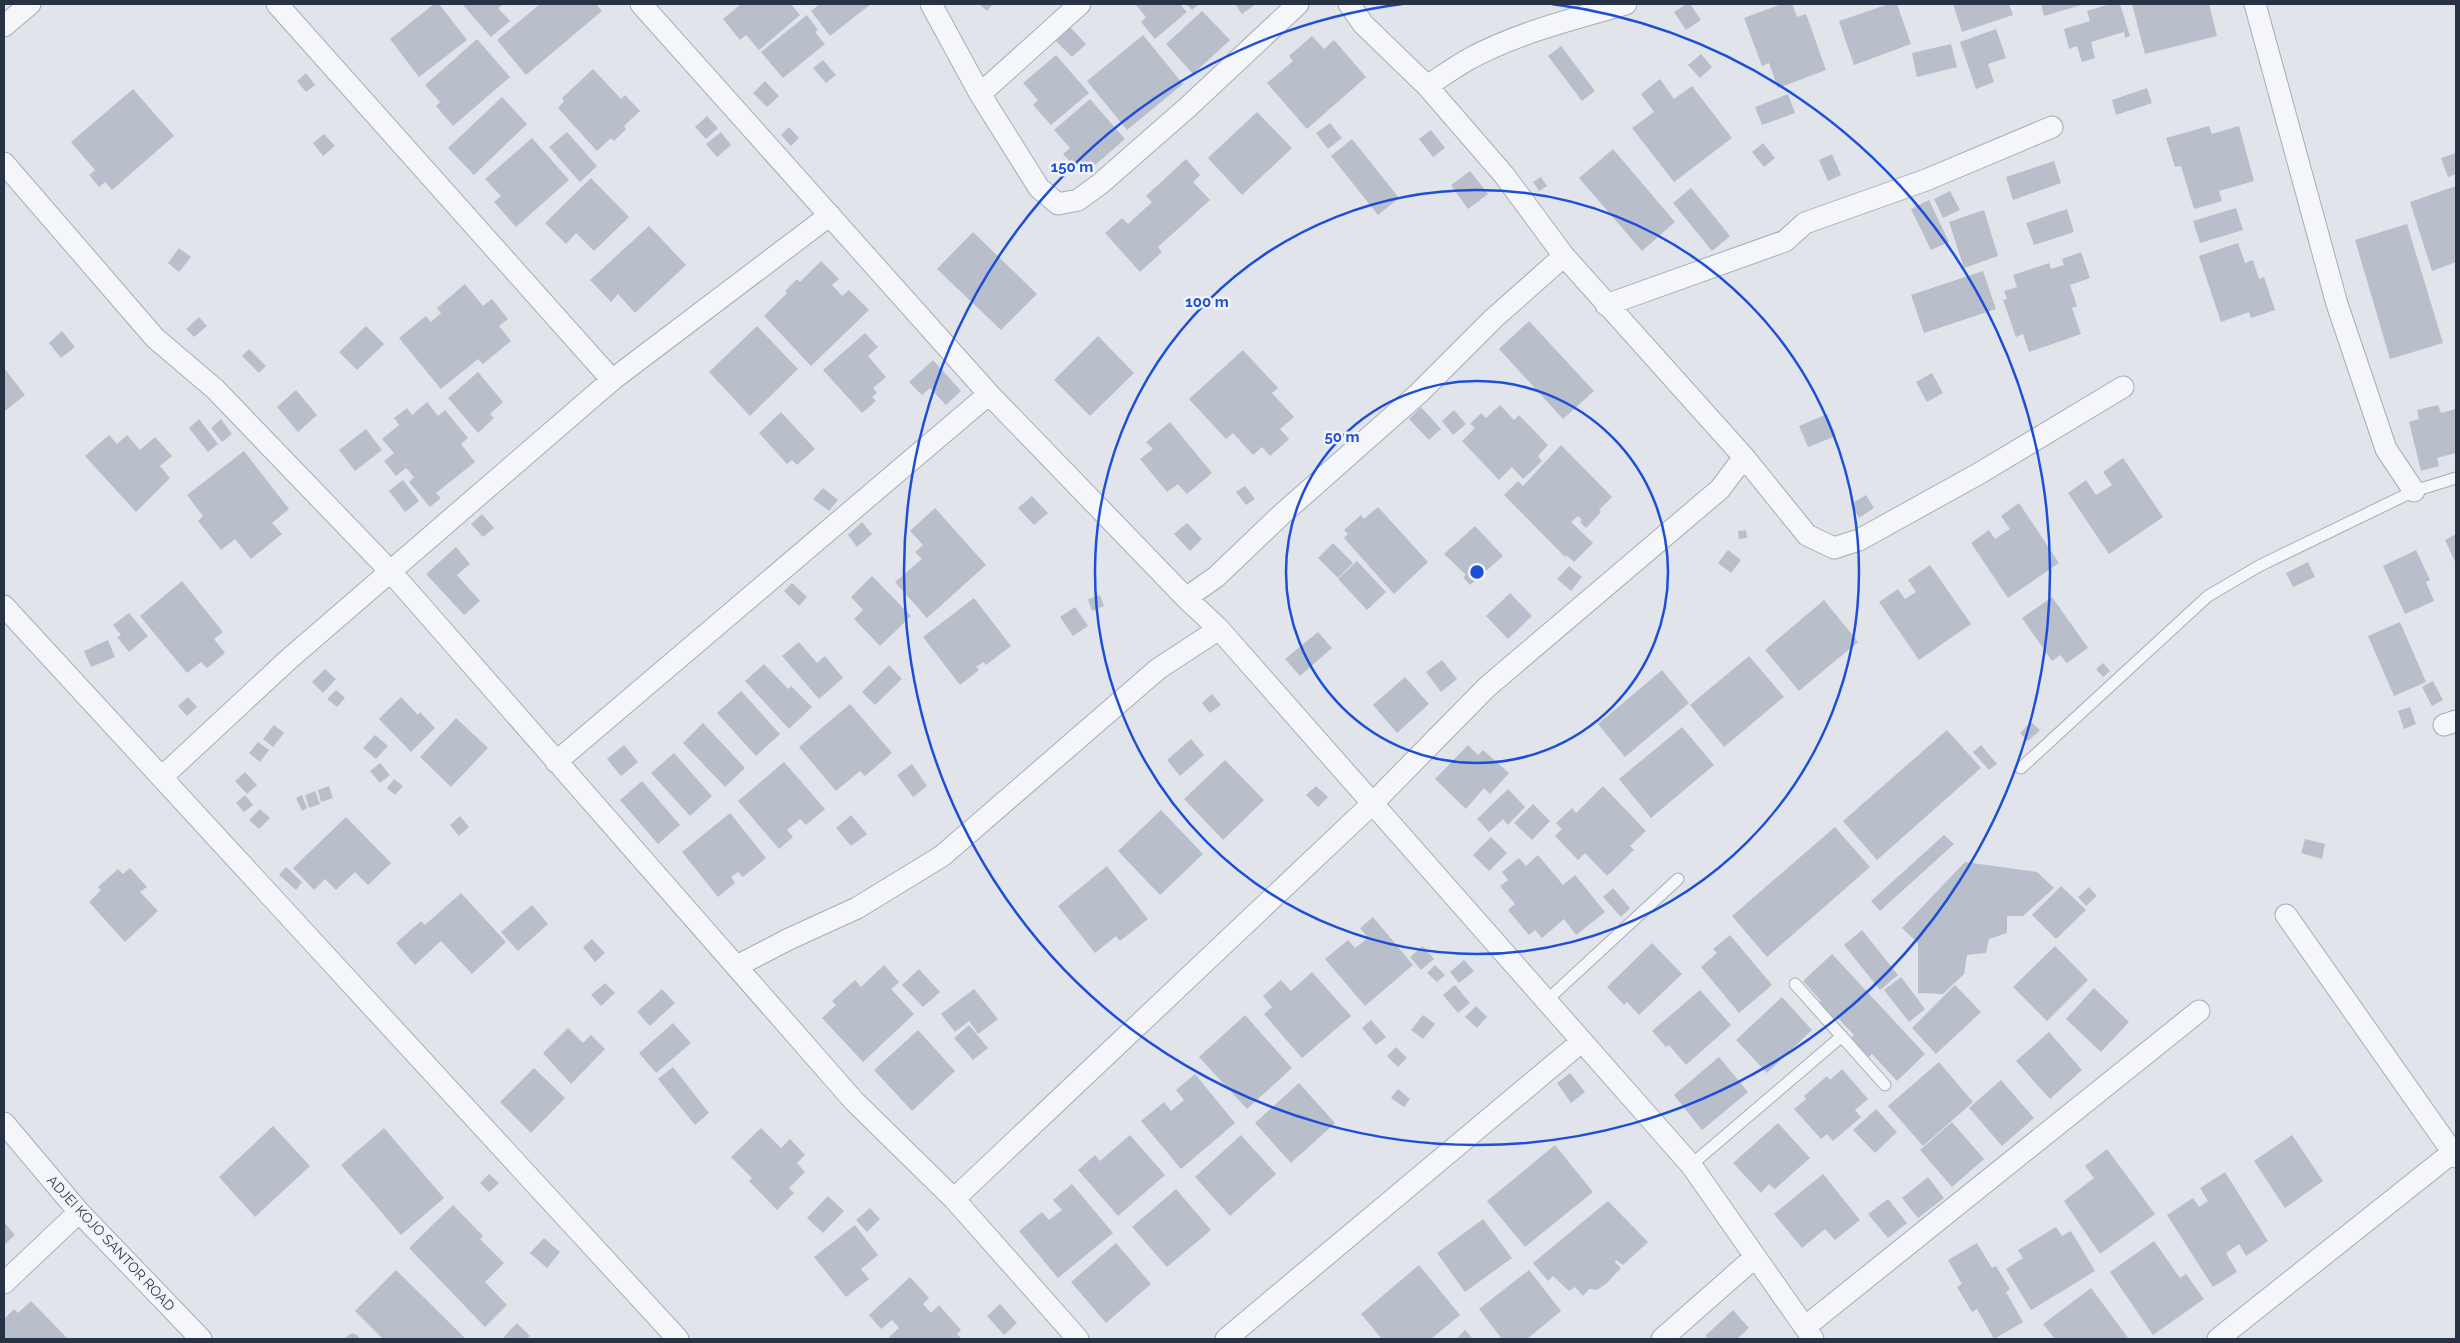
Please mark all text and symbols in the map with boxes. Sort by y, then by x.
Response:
text: 150 m [1051,158,1093,176]
text: 100 m [1185,293,1229,311]
text: 50 m [1324,428,1360,446]
centre of rings [1468,563,1486,581]
street label: ADJEI KOJO SANTOR ROAD [44,1172,178,1314]

